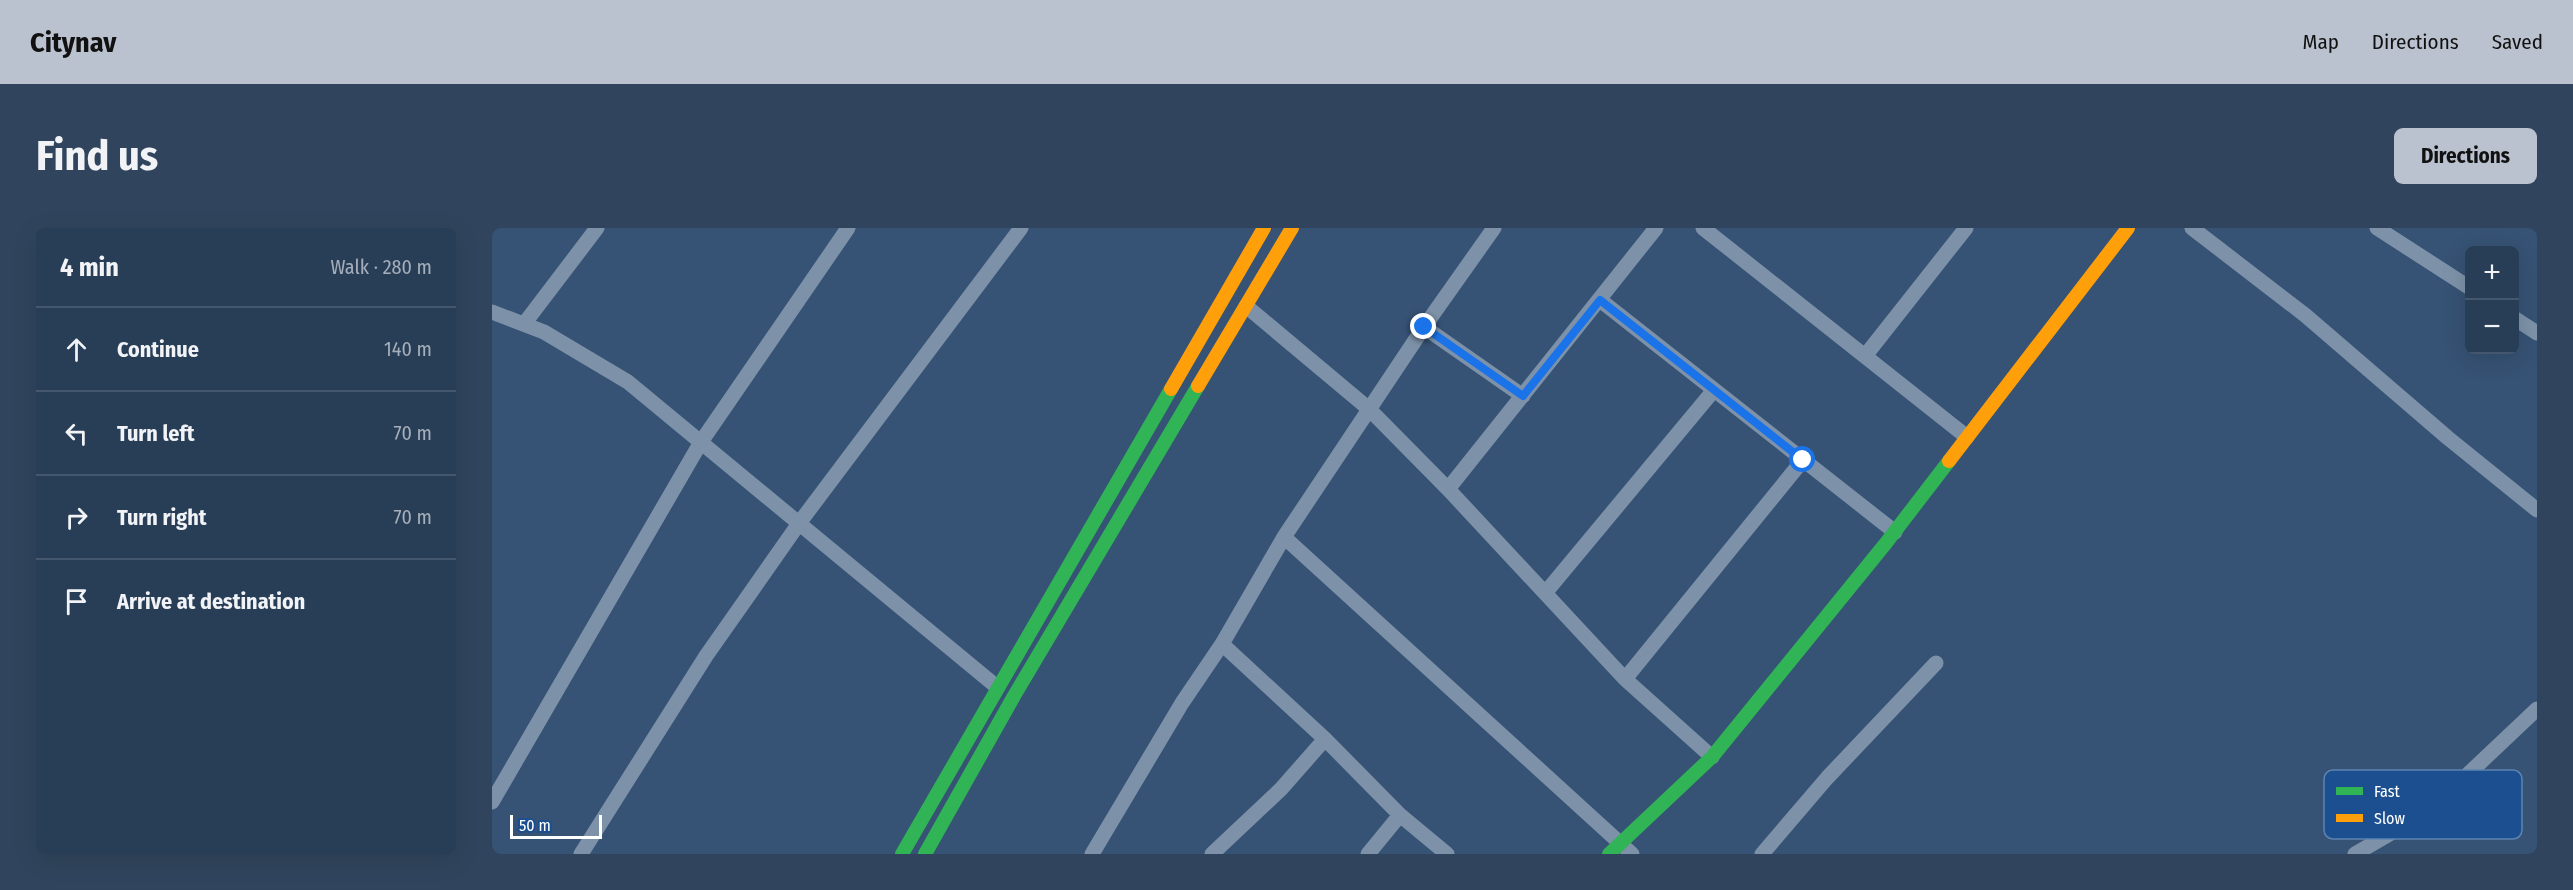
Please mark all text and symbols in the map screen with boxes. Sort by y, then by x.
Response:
text: Citynav [30,26,116,59]
text: Map [2302,29,2339,55]
text: Directions [2372,29,2459,55]
text: Saved [2492,29,2543,55]
button: Directions [2394,128,2537,184]
text: Find us [36,131,158,181]
map controls [2465,246,2519,354]
button: + [2465,246,2519,300]
text: 4 min [60,252,119,283]
text: Walk · 280 m [330,255,432,279]
button: − [2465,300,2519,354]
route end [1410,313,1436,339]
icon: ahead [60,333,93,366]
text: Continue [117,336,199,363]
text: 140 m [384,337,432,361]
icon: left [60,417,93,450]
text: Turn left [117,420,195,447]
text: 70 m [394,421,432,445]
route start [1789,446,1815,472]
icon: right [60,501,93,534]
text: Turn right [117,504,206,531]
text: 70 m [394,505,432,529]
icon: arrive [60,585,93,618]
text: Arrive at destination [117,588,305,615]
legend [2324,770,2522,839]
text: Fast [2374,782,2401,801]
text: Slow [2374,809,2405,828]
scale bar [510,812,602,840]
text: 50 m [519,816,551,835]

